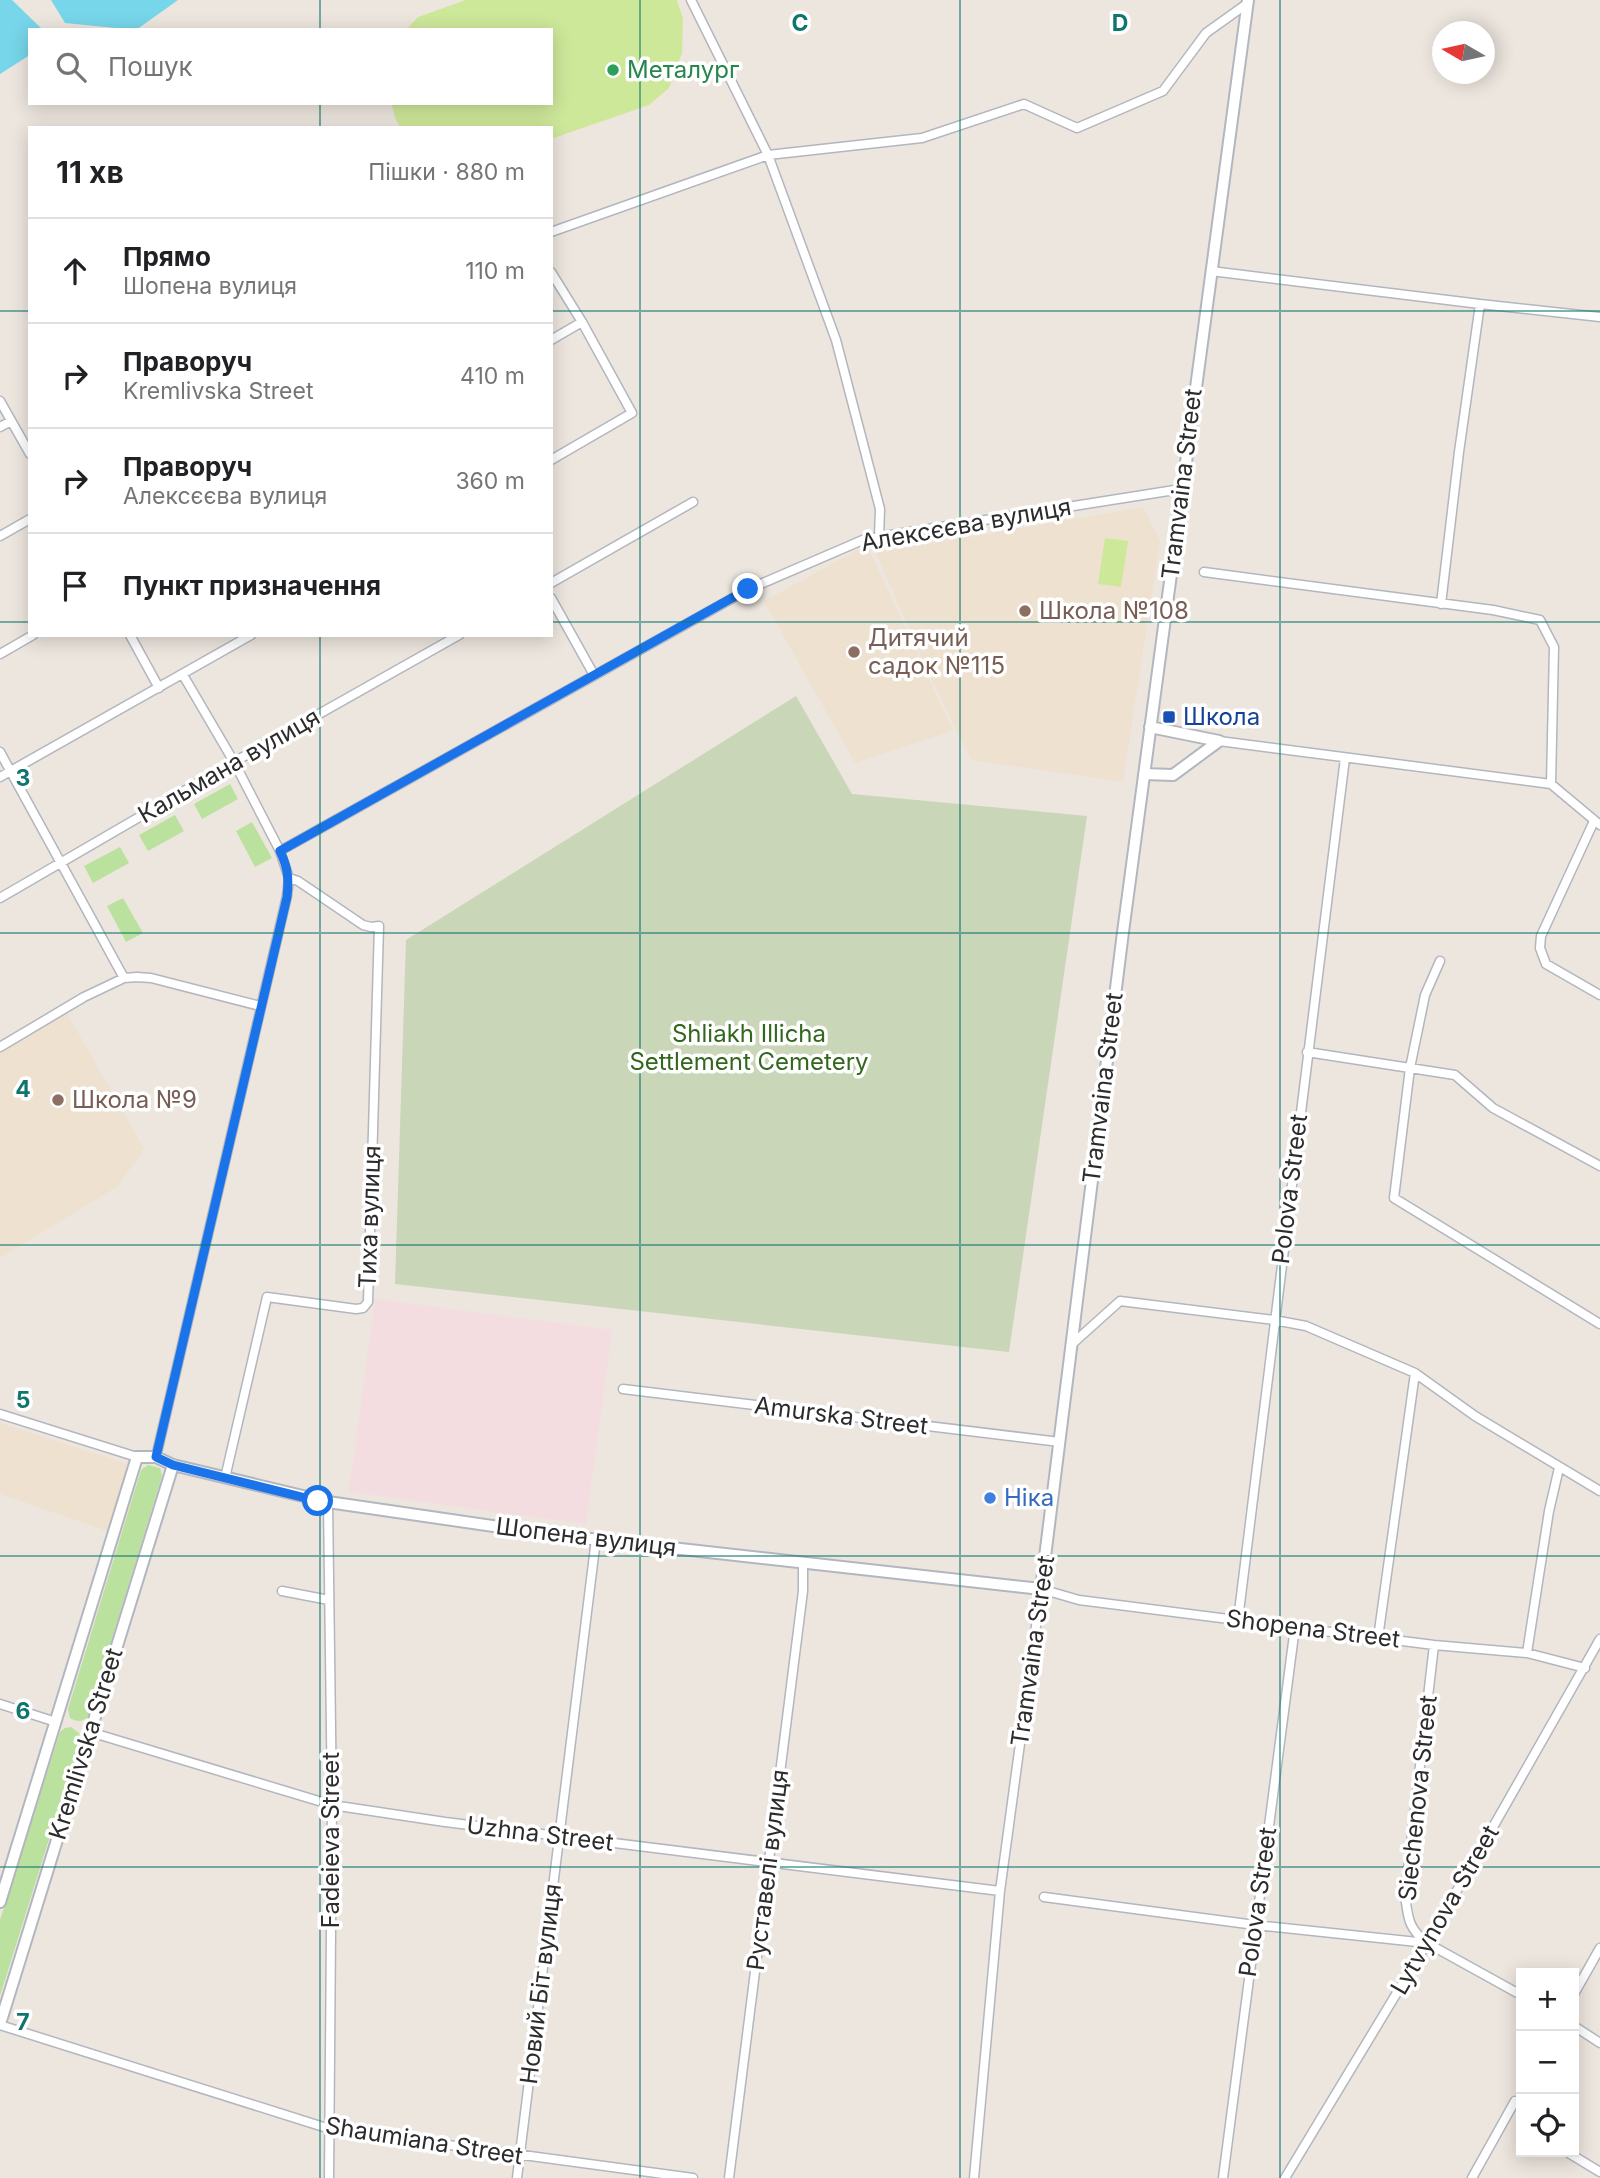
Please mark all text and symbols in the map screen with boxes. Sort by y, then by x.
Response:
text: C [791,9,809,37]
text: D [1112,9,1128,37]
north arrow [1432,21,1495,84]
search box [28,28,553,105]
icon: search [52,48,90,86]
text: Пошук [108,51,193,82]
place label: Металург [627,55,739,84]
marker: Металург [605,62,621,78]
text: 11 хв [56,154,124,190]
text: Пішки · 880 m [368,158,525,186]
text: Прямо [123,241,211,272]
icon: ahead [56,252,94,290]
text: 110 m [465,257,525,285]
text: Шопена вулиця [123,272,297,300]
text: Праворуч [123,346,252,377]
icon: right [56,357,94,395]
text: 410 m [460,362,525,390]
text: Kremlivska Street [123,377,313,405]
street label: Tramvaina Street [1155,387,1208,581]
text: Праворуч [123,451,252,482]
icon: right [56,462,94,500]
text: 360 m [455,467,525,495]
text: Алексєєва вулиця [123,482,327,510]
street label: Алексєєва вулиця [858,492,1073,557]
icon: arrive [56,567,94,605]
text: Пункт призначення [123,570,381,601]
route end [732,573,763,604]
place label: Школа №108 [1039,596,1189,625]
marker: Школа №108 [1017,603,1033,619]
place label: Дитячий садок №115 [868,623,1005,680]
marker: Дитячий садок №115 [846,644,862,660]
street label: Кальмана вулиця [133,702,325,829]
place label: Школа [1183,702,1260,731]
marker: Школа [1161,709,1177,725]
text: 3 [16,764,30,792]
street label: Tramvaina Street [1076,991,1129,1185]
park label: Shliakh Illicha Settlement Cemetery [629,1019,869,1076]
text: 4 [15,1075,31,1103]
place label: Школа №9 [72,1085,197,1114]
marker: Школа №9 [50,1092,66,1108]
street label: Polova Street [1266,1112,1313,1265]
street label: Тиха вулиця [353,1145,386,1289]
text: 5 [16,1386,30,1414]
street label: Amurska Street [753,1390,930,1441]
place label: Ніка [1004,1483,1054,1512]
route start [302,1485,333,1516]
marker: Ніка [982,1490,998,1506]
street label: Шопена вулиця [494,1511,678,1562]
street label: Tramvaina Street [1005,1554,1060,1748]
street label: Shopena Street [1225,1603,1402,1654]
street label: Kremlivska Street [43,1644,128,1843]
street label: Siechenova Street [1392,1694,1443,1902]
text: 6 [16,1697,30,1725]
street label: Fadeieva Street [316,1752,345,1928]
street label: Руставелі вулиця [741,1768,794,1972]
street label: Uzhna Street [465,1810,615,1857]
street label: Lytvynova Street [1384,1820,1505,1999]
street label: Polova Street [1233,1825,1282,1979]
street label: Новий Біт вулиця [514,1882,567,2086]
map controls [1516,1968,1579,2157]
button: + [1516,1968,1579,2031]
text: 7 [16,2008,30,2036]
button: − [1516,2031,1579,2094]
button: locate [1516,2094,1579,2157]
street label: Shaumiana Street [323,2111,525,2170]

